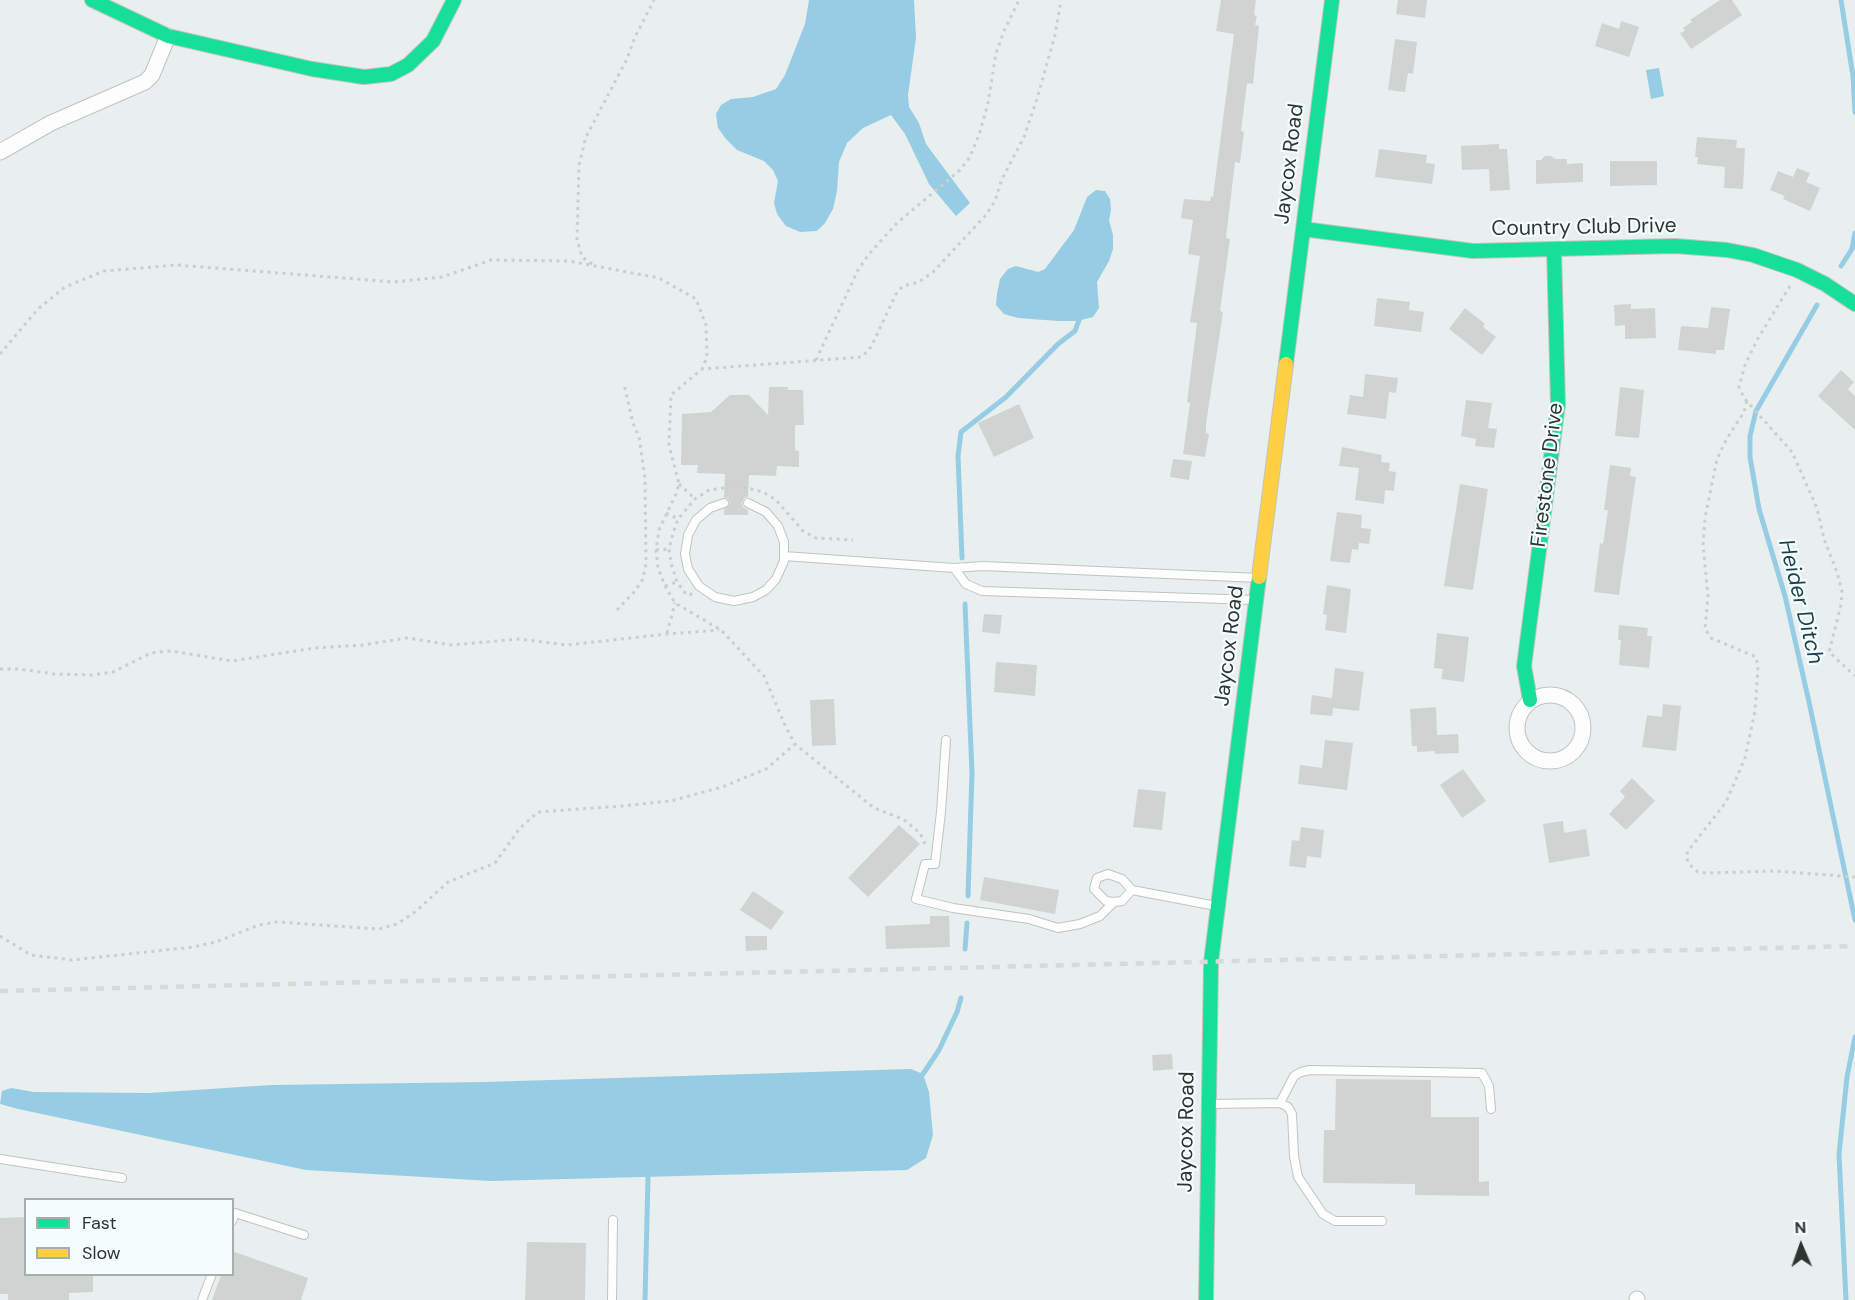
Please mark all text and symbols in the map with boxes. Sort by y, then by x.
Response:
street label: Jaycox Road [1270,102,1310,226]
street label: Country Club Drive [1491,214,1677,242]
street label: Firestone Drive [1527,401,1569,549]
water label: Heider Ditch [1772,537,1828,667]
street label: Jaycox Road [1210,584,1250,708]
street label: Jaycox Road [1173,1071,1201,1193]
legend [24,1198,234,1276]
text: Fast [82,1211,117,1235]
north arrow [1771,1216,1831,1276]
text: N [1794,1217,1807,1238]
text: Slow [82,1241,121,1265]

